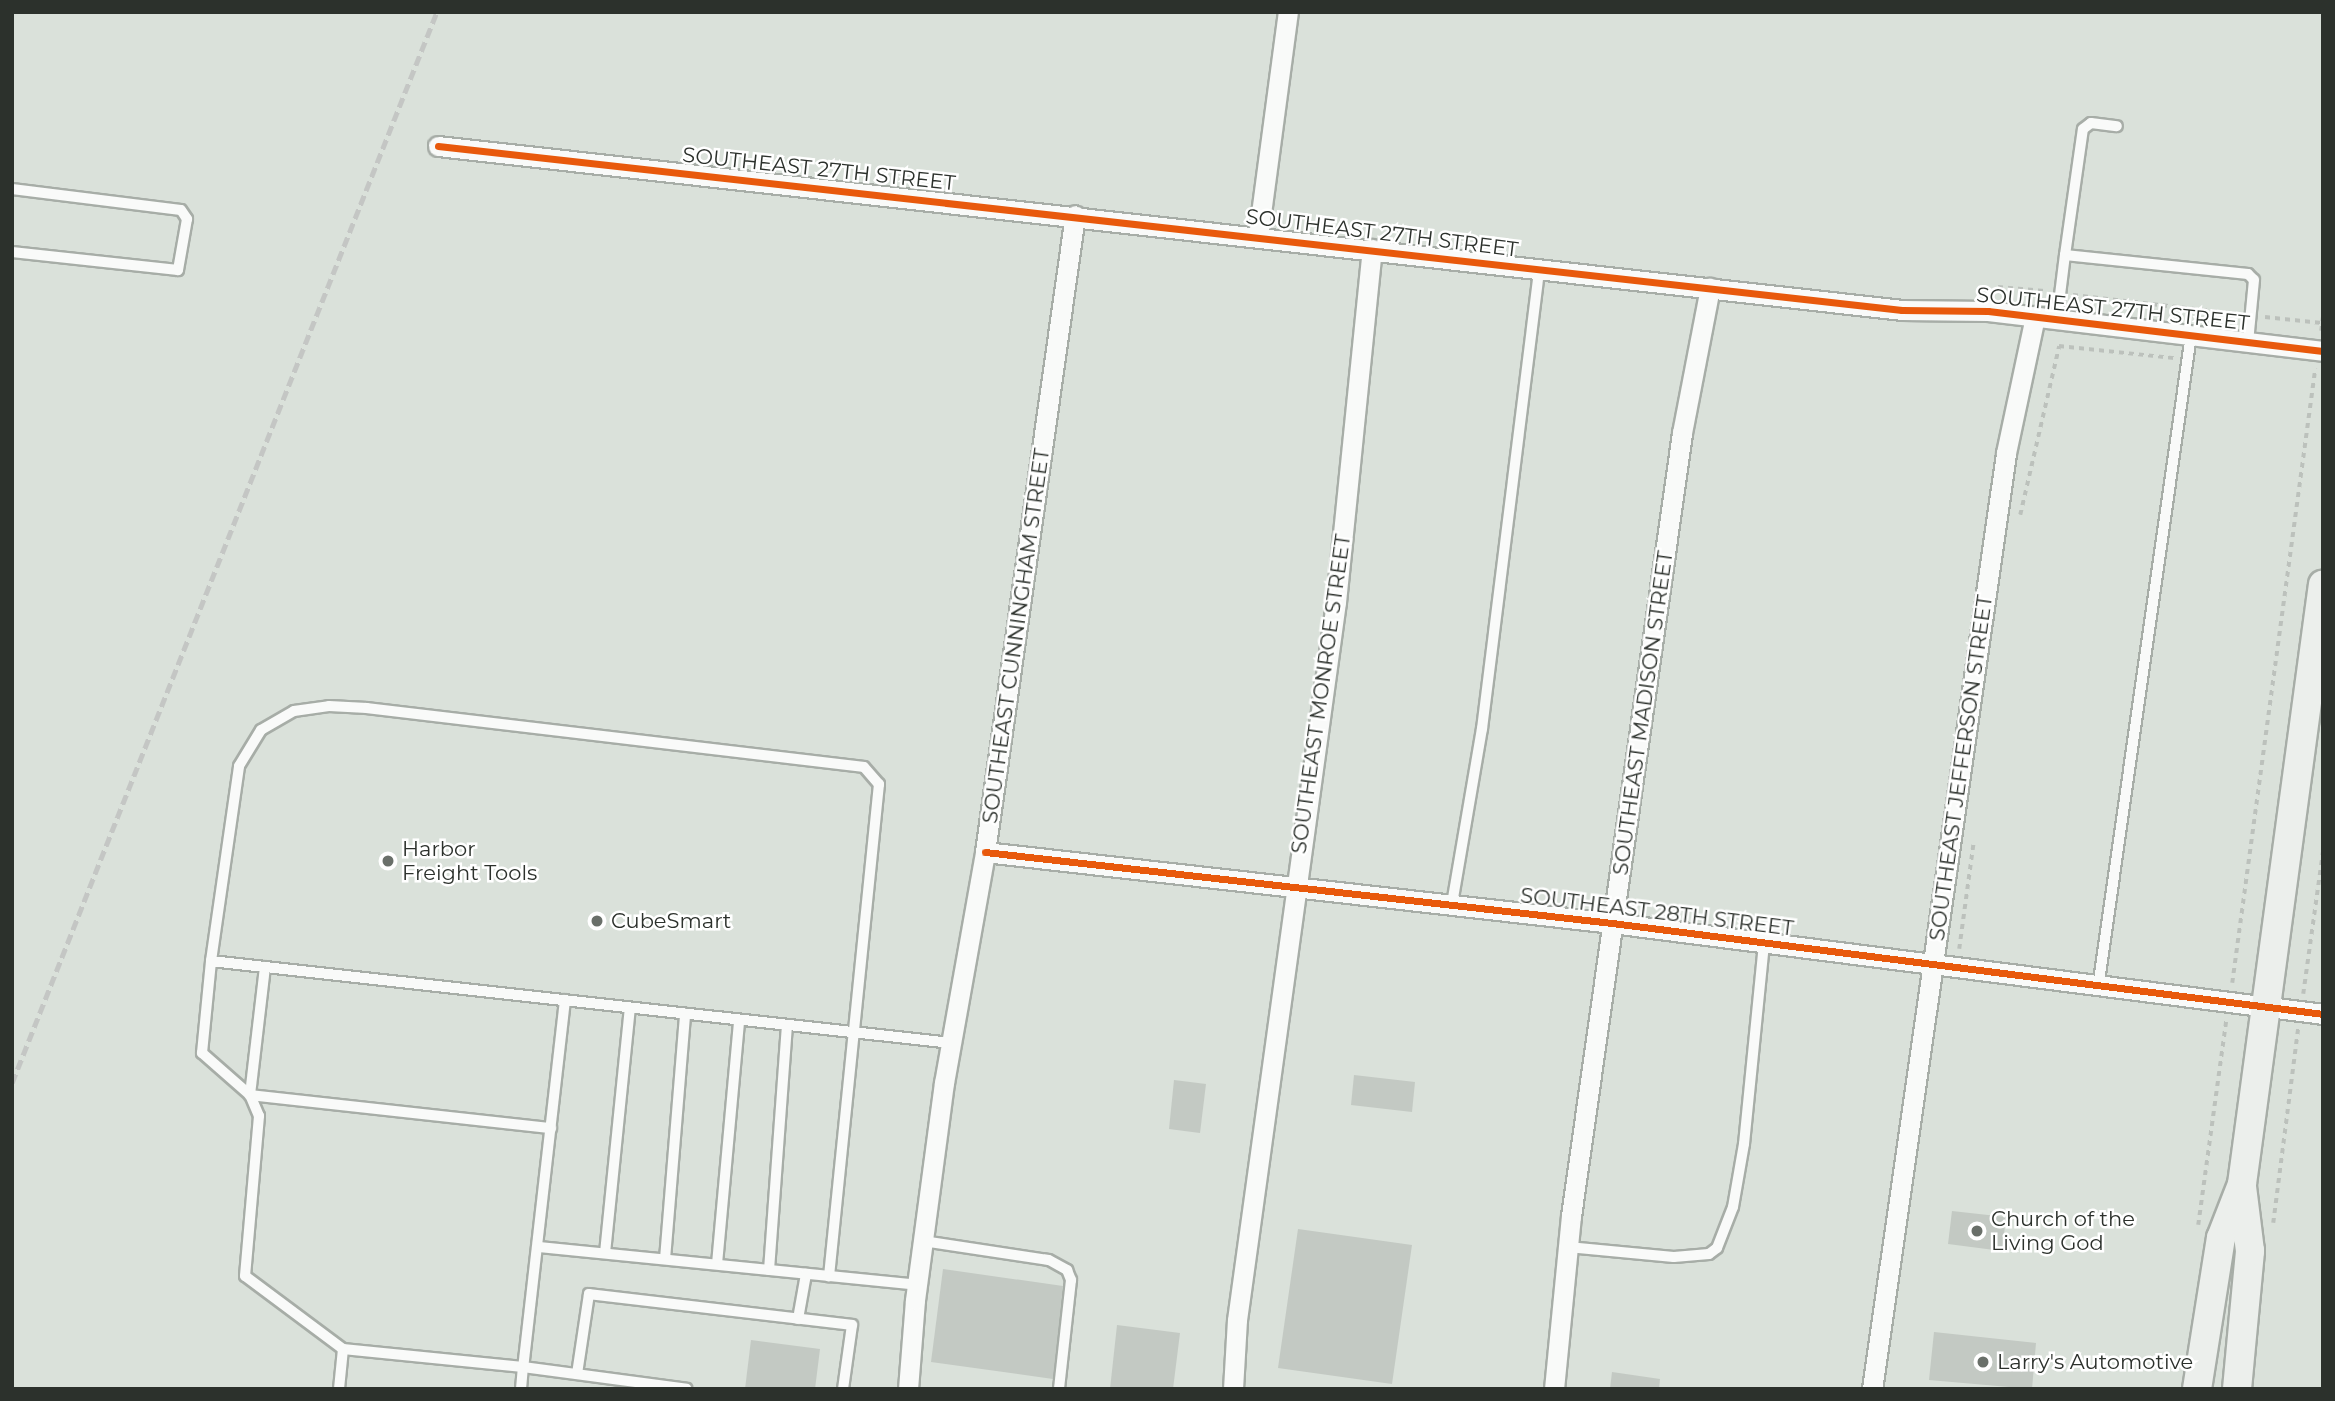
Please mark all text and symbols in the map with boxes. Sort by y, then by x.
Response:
street label: SOUTHEAST 27TH STREET [681,142,957,196]
street label: SOUTHEAST 27TH STREET [1244,204,1520,262]
street label: SOUTHEAST 27TH STREET [1975,282,2251,336]
street label: SOUTHEAST CUNNINGHAM STREET [977,447,1055,825]
street label: SOUTHEAST MONROE STREET [1286,533,1356,855]
street label: SOUTHEAST MADISON STREET [1608,549,1678,877]
street label: SOUTHEAST JEFFERSON STREET [1924,593,1998,943]
place label: Harbor Freight Tools [402,836,537,886]
marker: Harbor Freight Tools [380,853,396,869]
street label: SOUTHEAST 28TH STREET [1519,883,1795,941]
place label: CubeSmart [611,908,731,934]
marker: CubeSmart [589,913,605,929]
place label: Church of the Living God [1991,1206,2135,1256]
marker: Church of the Living God [1969,1223,1985,1239]
place label: Larry's Automotive [1997,1349,2193,1375]
marker: Larry's Automotive [1975,1354,1991,1370]

